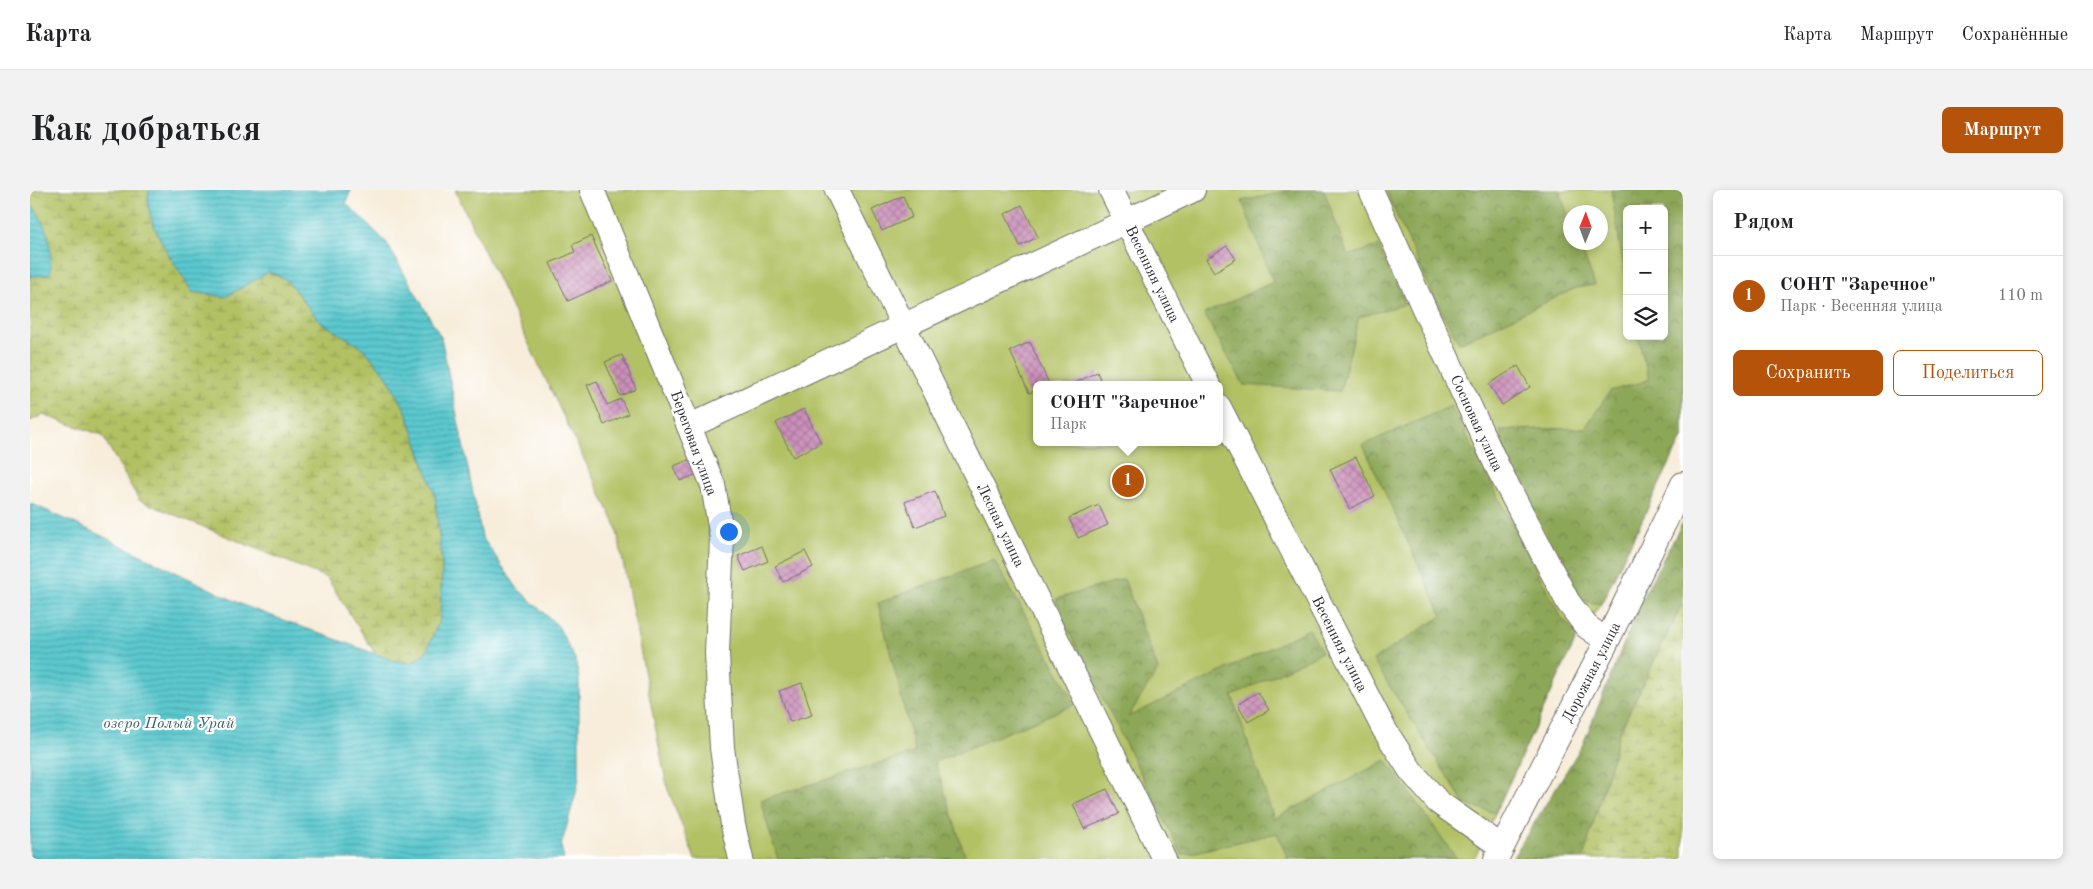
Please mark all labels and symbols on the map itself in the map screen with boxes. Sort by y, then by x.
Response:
north arrow [1563,205,1608,250]
street label: Весенняя улица [1122,224,1182,326]
street label: Сосновая улица [1447,373,1505,475]
street label: Береговая улица [667,389,719,498]
pin: 1 [1112,462,1144,500]
street label: Лесная улица [973,481,1027,570]
your location [716,519,742,545]
street label: Весенняя улица [1308,594,1370,696]
street label: Дорожная улица [1561,620,1624,725]
water label: озеро Полый Урай [103,716,235,732]

